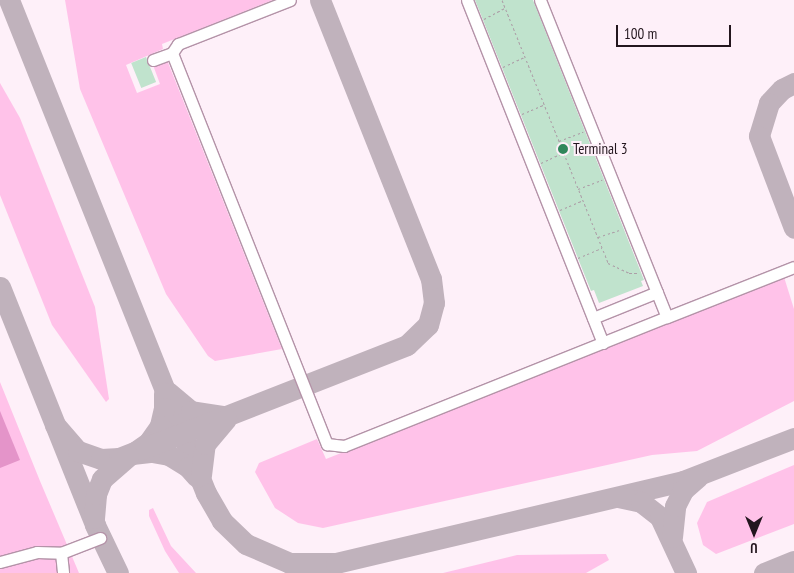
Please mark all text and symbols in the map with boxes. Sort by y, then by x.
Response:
scale bar [619,15,734,47]
text: 100 m [624,24,657,43]
place label: Terminal 3 [573,140,627,158]
marker: Terminal 3 [557,143,569,155]
north arrow [729,508,779,558]
text: U [750,539,758,557]

